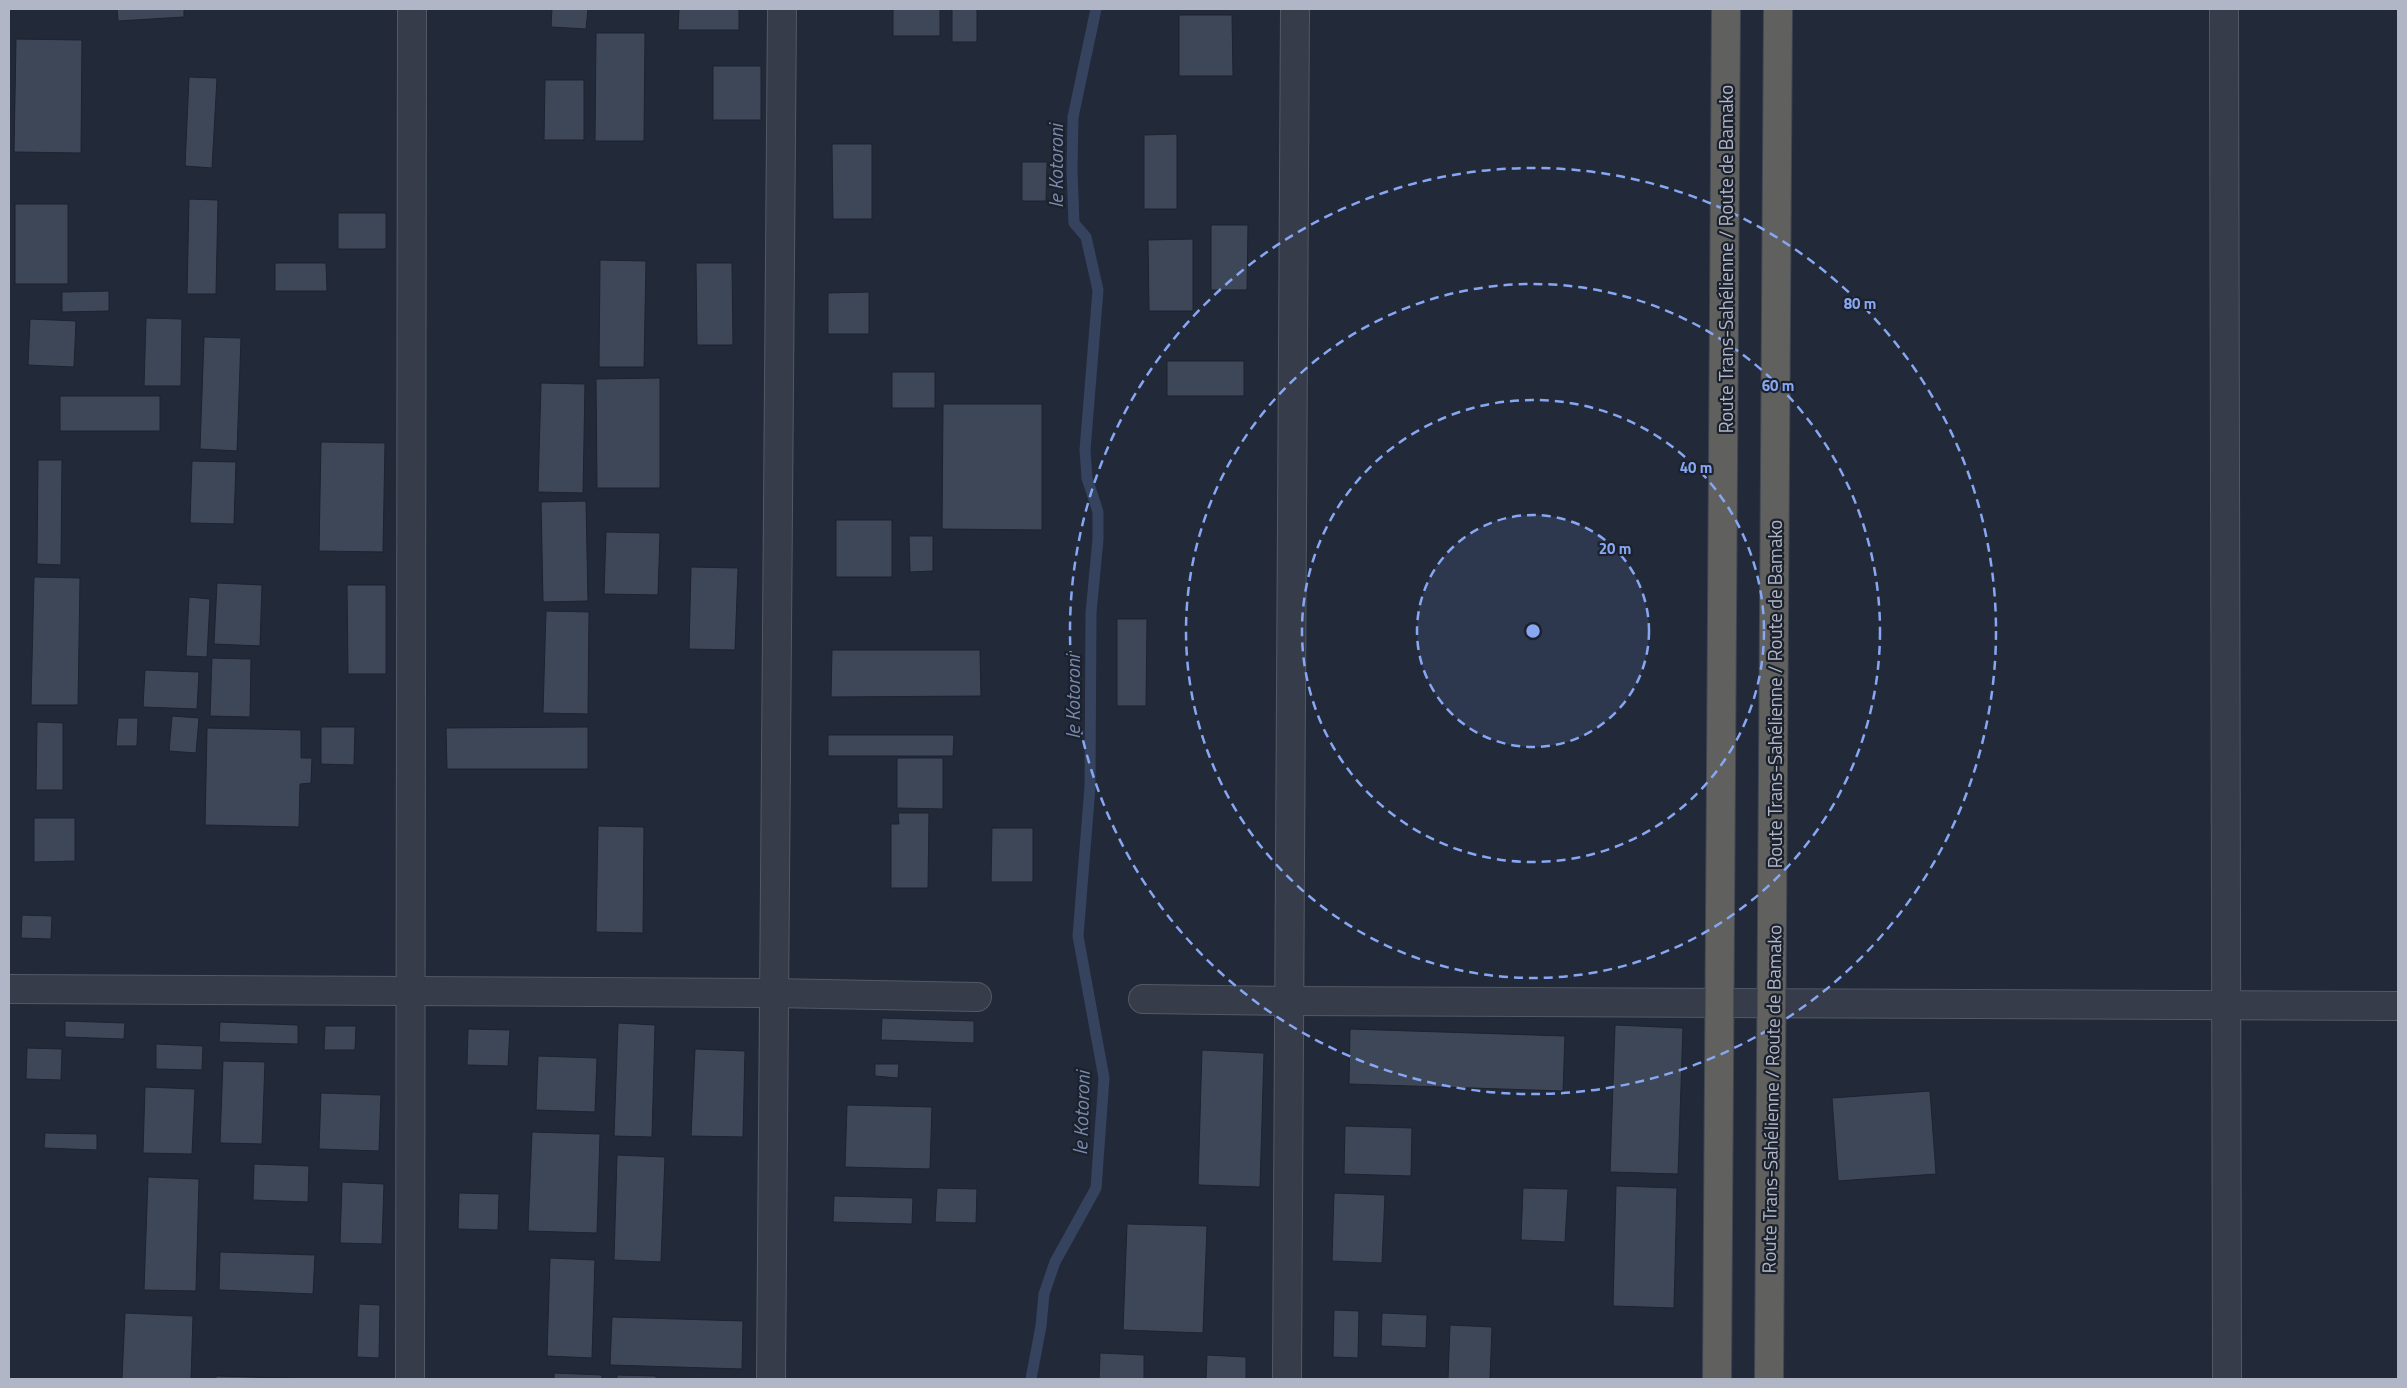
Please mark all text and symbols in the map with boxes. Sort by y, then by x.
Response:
street label: Route Trans-Sahélienne / Route de Bamako [1711,85,1740,433]
water label: le Kotoroni [1040,121,1071,208]
text: 80 m [1844,292,1876,315]
text: 60 m [1762,374,1794,397]
text: 40 m [1680,456,1712,479]
street label: Route Trans-Sahélienne / Route de Bamako [1760,520,1789,868]
text: 20 m [1599,537,1631,560]
centre of rings [1524,622,1542,640]
water label: le Kotoroni [1057,652,1088,739]
street label: Route Trans-Sahélienne / Route de Bamako [1753,924,1789,1274]
water label: le Kotoroni [1064,1068,1098,1155]

